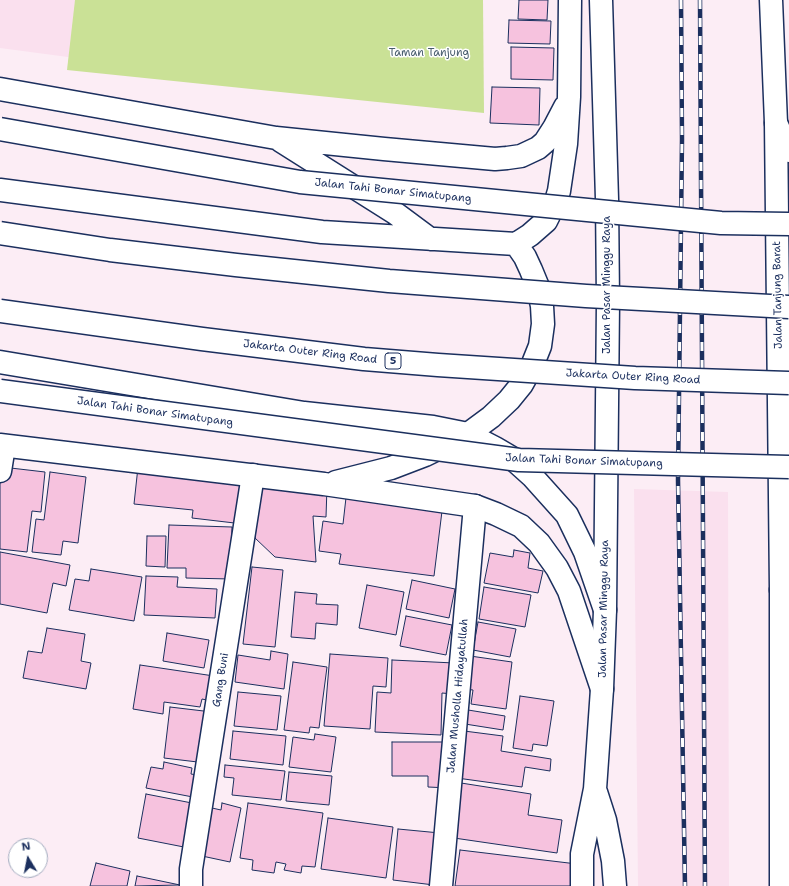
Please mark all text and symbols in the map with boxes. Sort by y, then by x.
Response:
park label: Taman Tanjung [389,46,469,60]
street label: Jalan Tahi Bonar Simatupang [314,176,472,206]
street label: Jalan Pasar Minggu Raya [600,216,614,354]
street label: Jalan Tanjung Barat [770,241,786,349]
street label: Jakarta Outer Ring Road [242,337,378,367]
road number: 5 [385,353,401,369]
street label: Jakarta Outer Ring Road [565,367,701,387]
street label: Jalan Tahi Bonar Simatupang [76,394,234,430]
street label: Jalan Tahi Bonar Simatupang [505,452,663,470]
street label: Jalan Pasar Minggu Raya [596,540,612,678]
street label: Jalan Musholla Hidayatullah [445,618,471,774]
street label: Gang Buni [210,652,232,708]
north arrow [8,838,48,878]
text: N [20,839,32,855]

